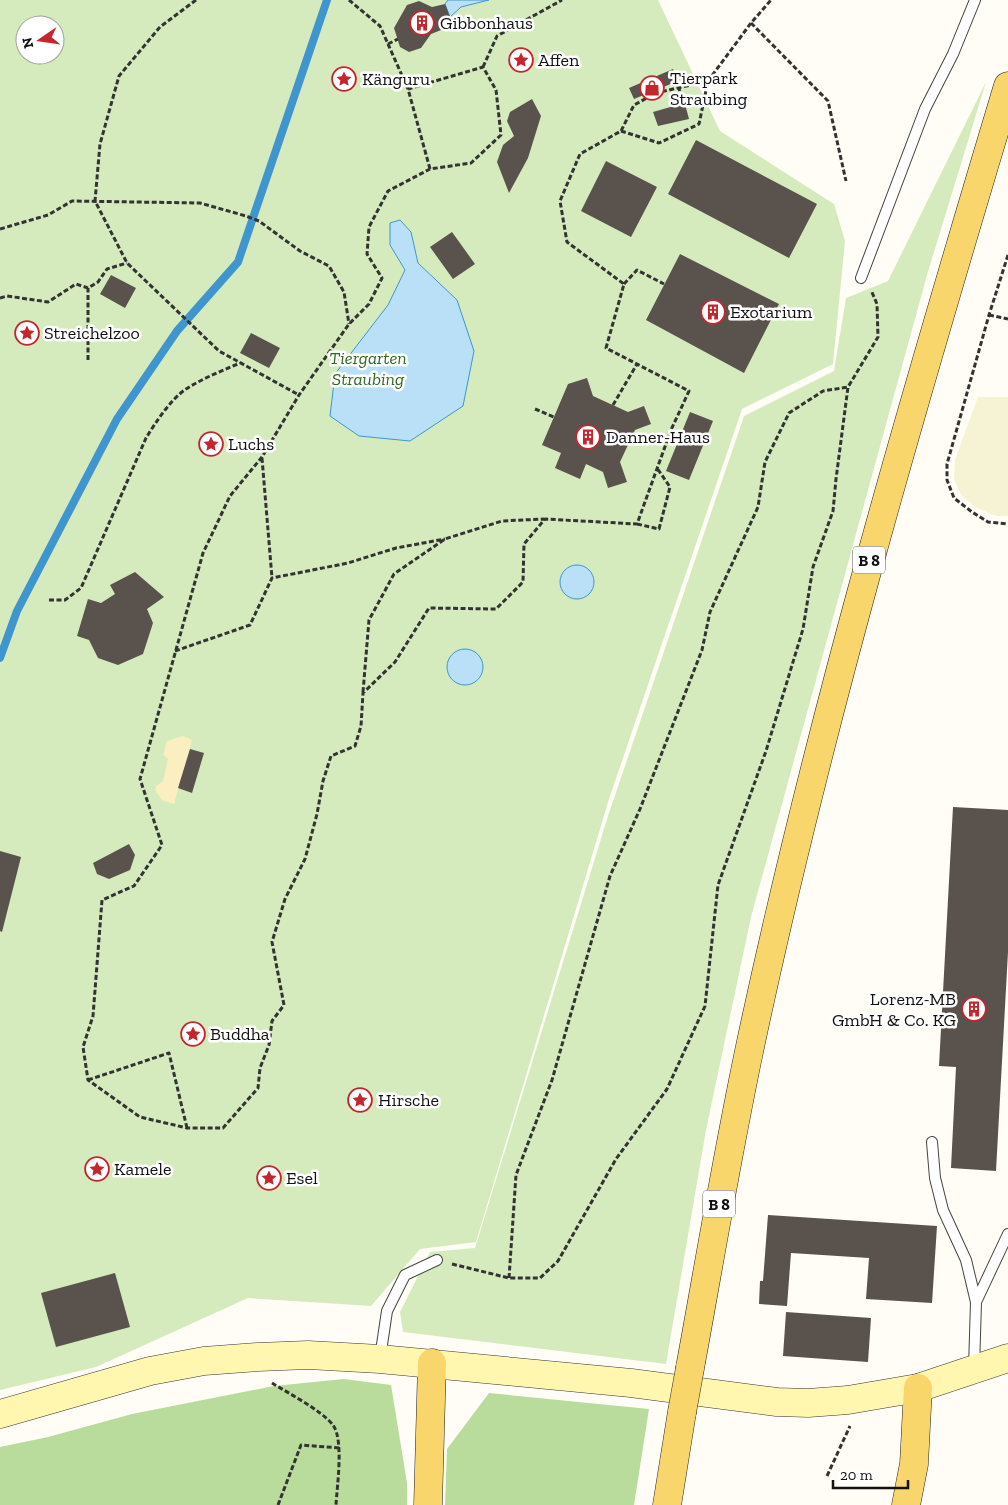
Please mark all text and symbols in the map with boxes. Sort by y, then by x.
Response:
building icon: Gibbonhaus [409,10,435,36]
place label: Gibbonhaus [440,12,533,34]
north arrow [15,15,65,65]
text: N [18,35,37,50]
place icon: Affen [508,47,534,73]
place label: Affen [538,49,580,71]
place icon: Känguru [331,66,357,92]
place label: Tierpark Straubing [670,67,748,110]
place label: Känguru [362,68,430,90]
shop icon: Tierpark Straubing [639,75,665,101]
building icon: Exotarium [700,299,726,325]
place label: Exotarium [730,301,813,323]
place icon: Streichelzoo [14,320,40,346]
place label: Streichelzoo [44,322,140,344]
park label: Tiergarten Straubing [329,347,407,390]
building icon: Danner-Haus [575,424,601,450]
place label: Danner-Haus [606,426,710,448]
place icon: Luchs [198,431,224,457]
place label: Luchs [228,433,274,455]
road number: B 8 [853,546,885,574]
place label: Lorenz-MB GmbH & Co. KG [832,988,956,1031]
building icon: Lorenz-MB GmbH & Co. KG [961,996,987,1022]
place icon: Buddha [180,1021,206,1047]
place label: Buddha [210,1023,270,1045]
place icon: Hirsche [347,1087,373,1113]
place label: Hirsche [378,1089,439,1111]
place icon: Kamele [84,1156,110,1182]
place label: Kamele [114,1158,172,1180]
place icon: Esel [256,1165,282,1191]
place label: Esel [286,1167,318,1189]
road number: B 8 [703,1190,735,1218]
scale bar [833,1458,908,1490]
text: 20 m [840,1466,873,1484]

